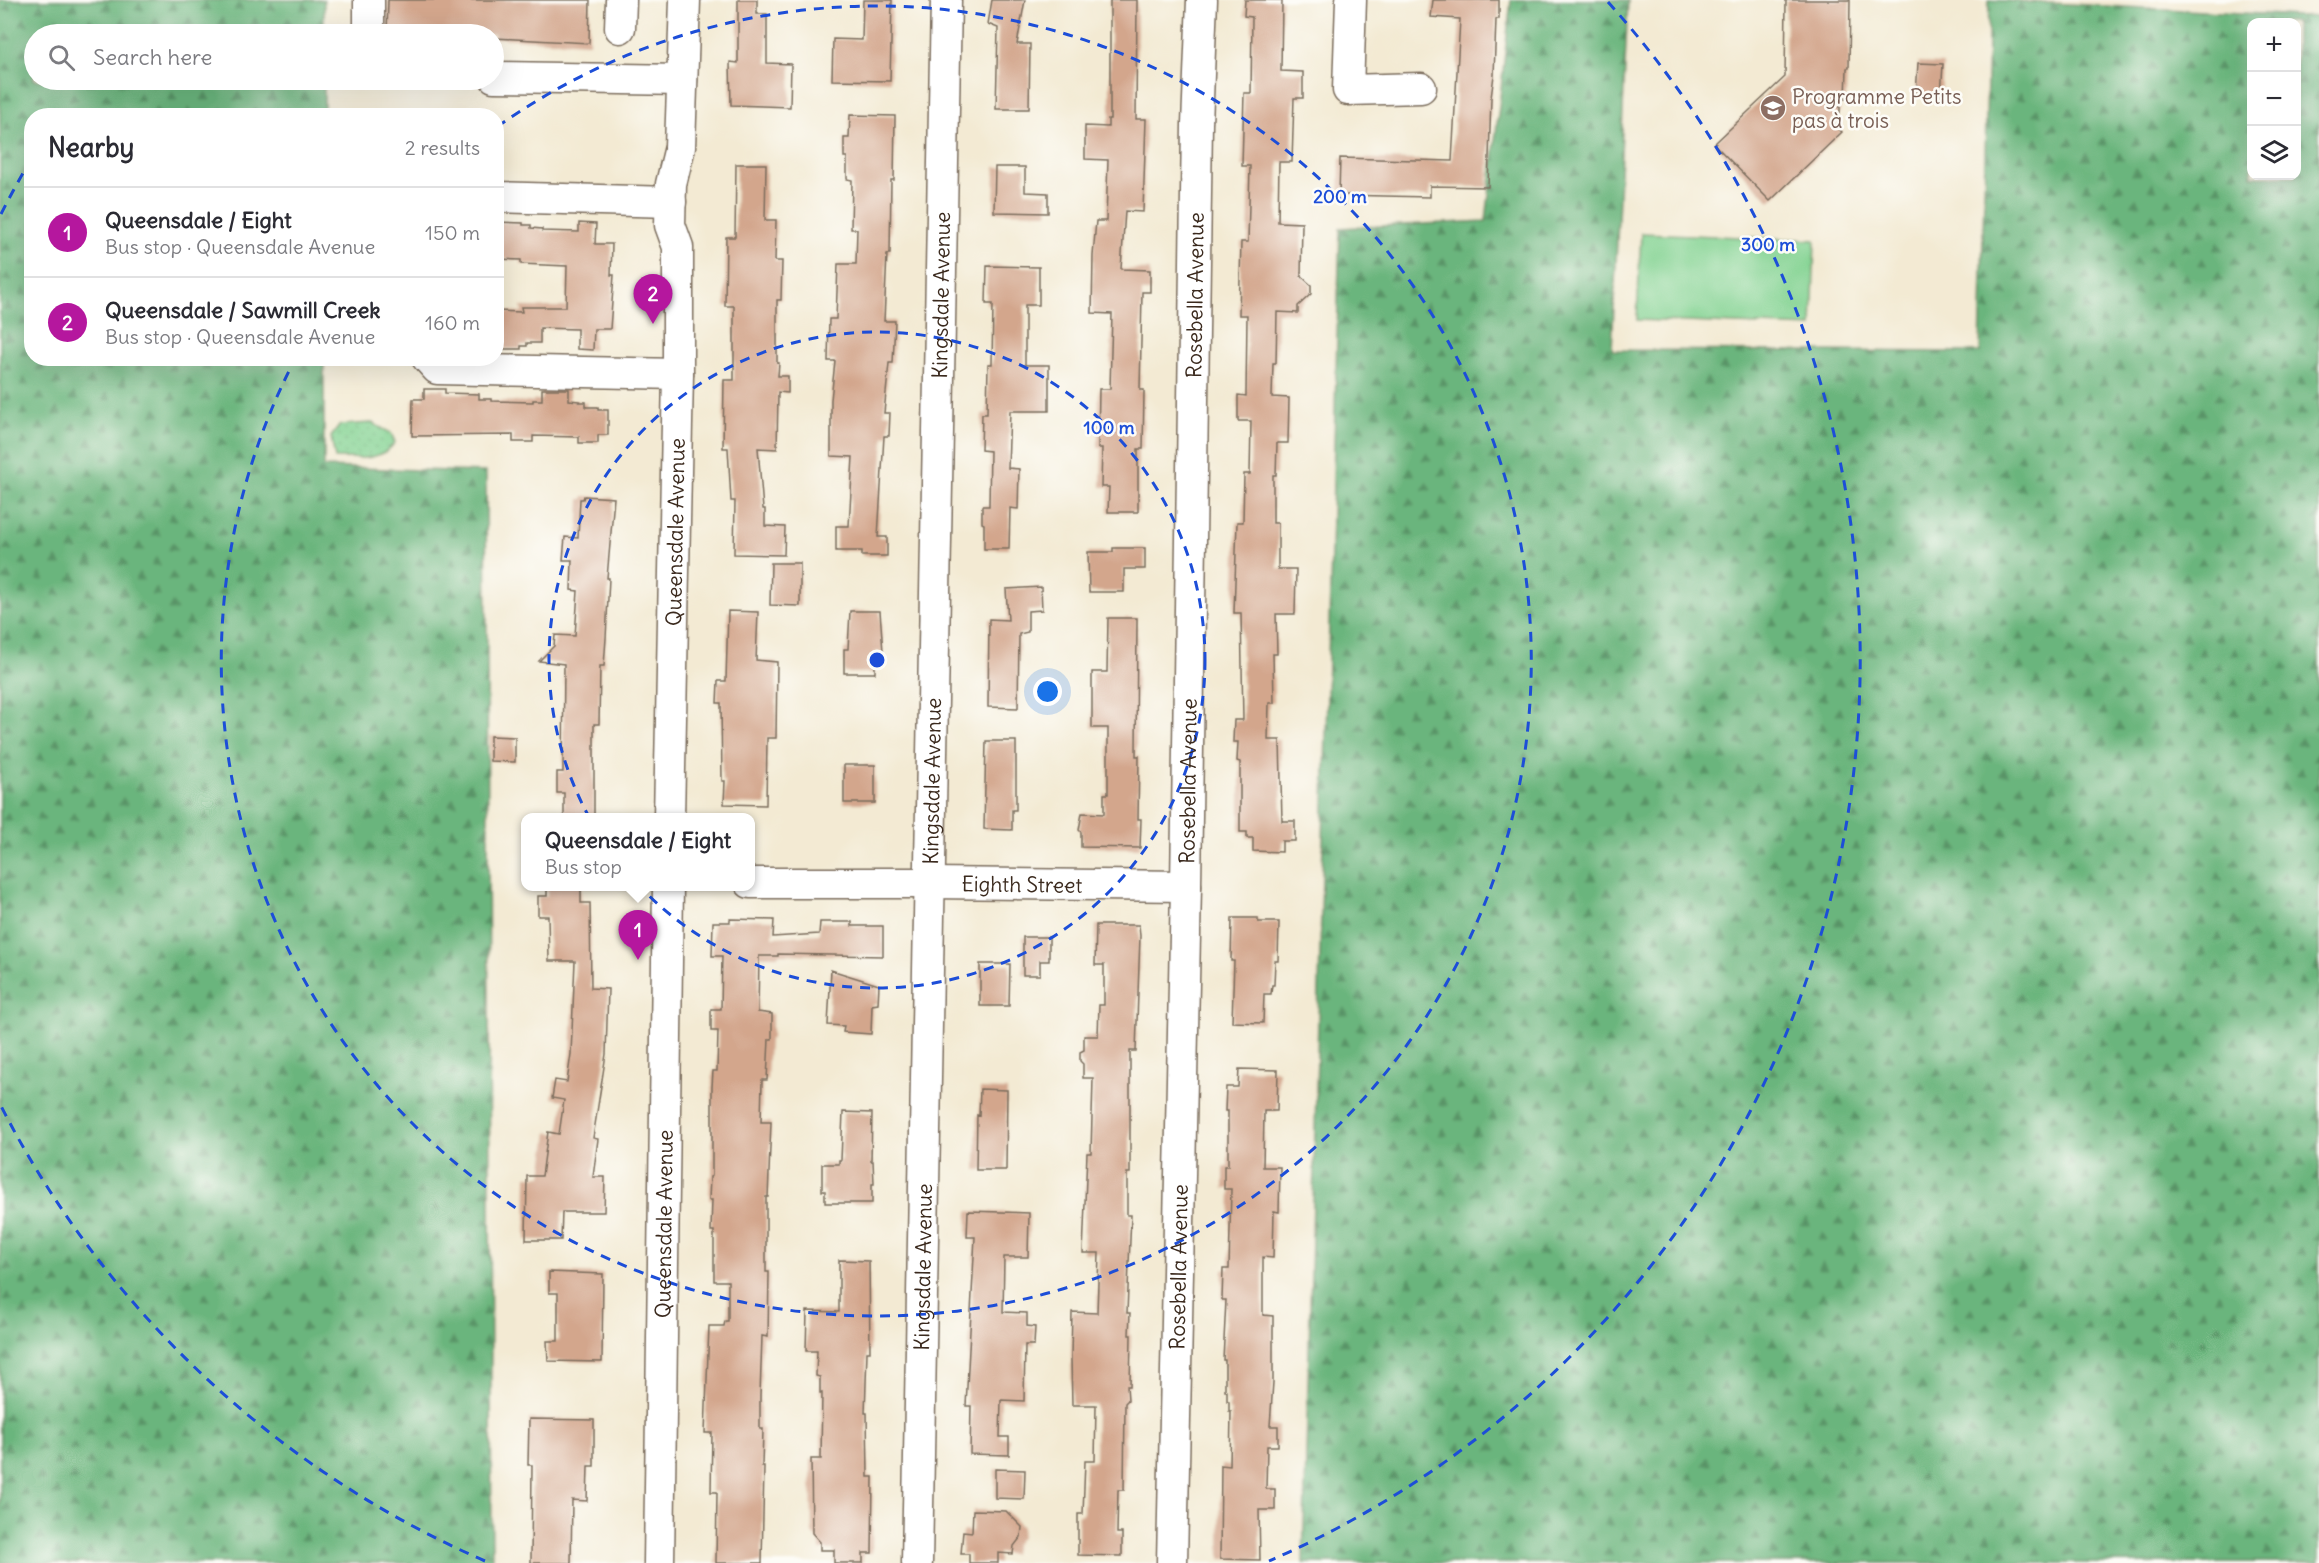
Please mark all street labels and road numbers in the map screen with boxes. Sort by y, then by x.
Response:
street label: Kingsdale Avenue [925,211,956,379]
street label: Rosebella Avenue [1180,212,1209,378]
street label: Queensdale Avenue [659,438,690,626]
street label: Kingsdale Avenue [916,697,947,865]
street label: Rosebella Avenue [1173,698,1202,864]
street label: Eighth Street [961,870,1083,898]
street label: Queensdale Avenue [649,1130,678,1318]
street label: Kingsdale Avenue [907,1183,938,1351]
street label: Rosebella Avenue [1163,1184,1193,1350]

